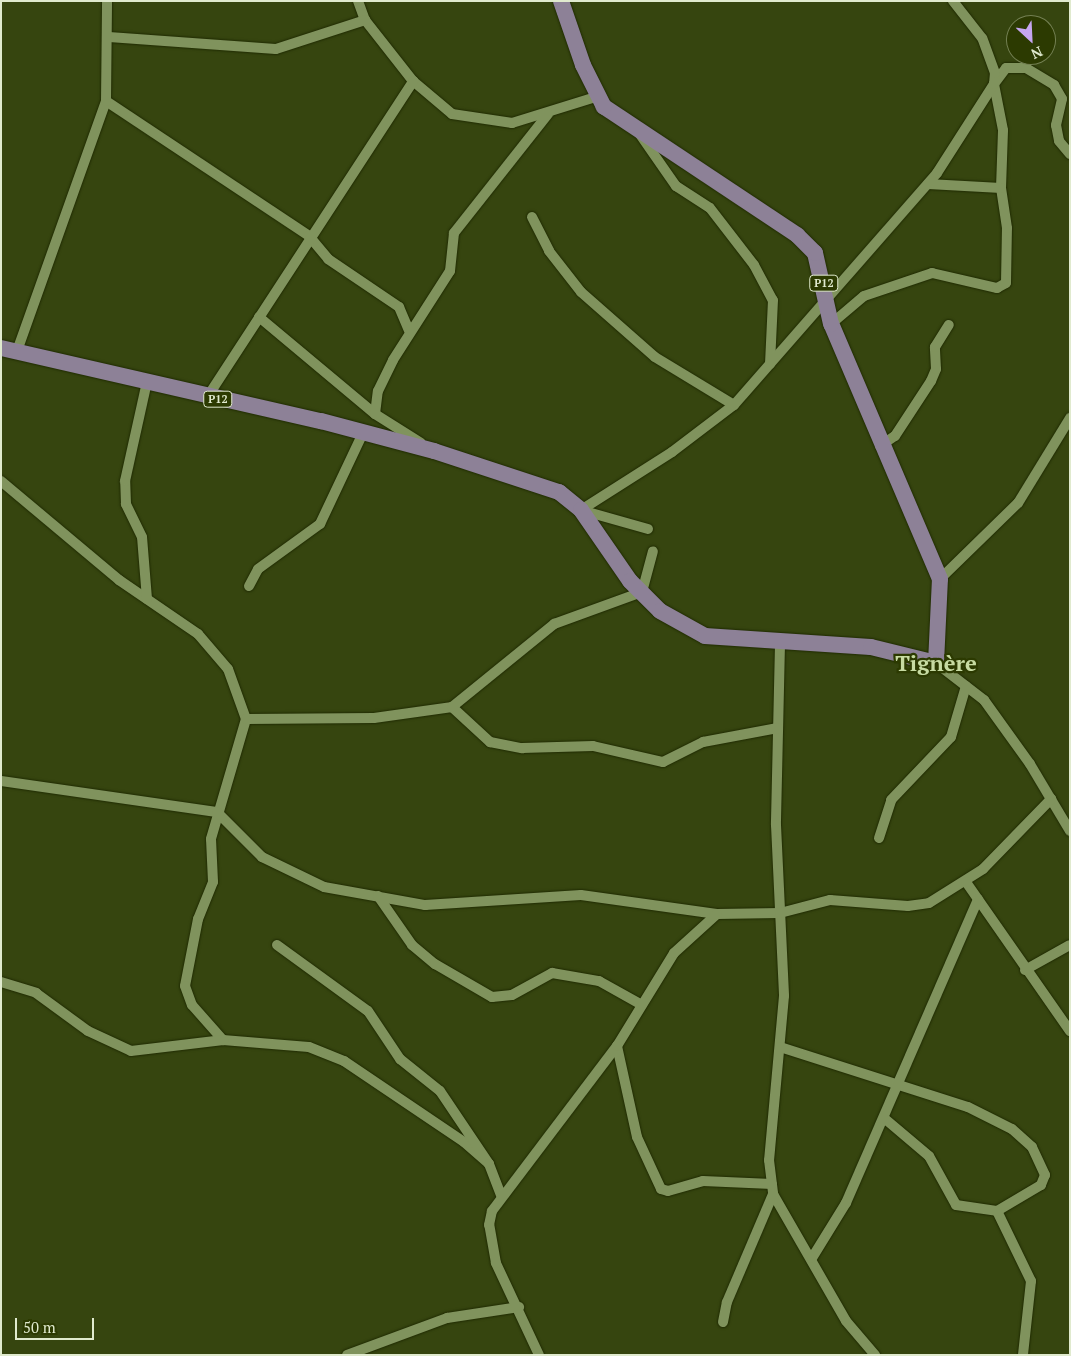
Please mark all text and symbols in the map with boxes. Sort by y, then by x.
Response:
north arrow [1006,15,1056,65]
text: N [1028,42,1046,64]
road number: P12 [809,274,839,292]
road number: P12 [203,390,233,408]
district label: Tignère [895,650,977,676]
scale bar [18,1308,96,1340]
text: 50 m [23,1317,56,1337]

